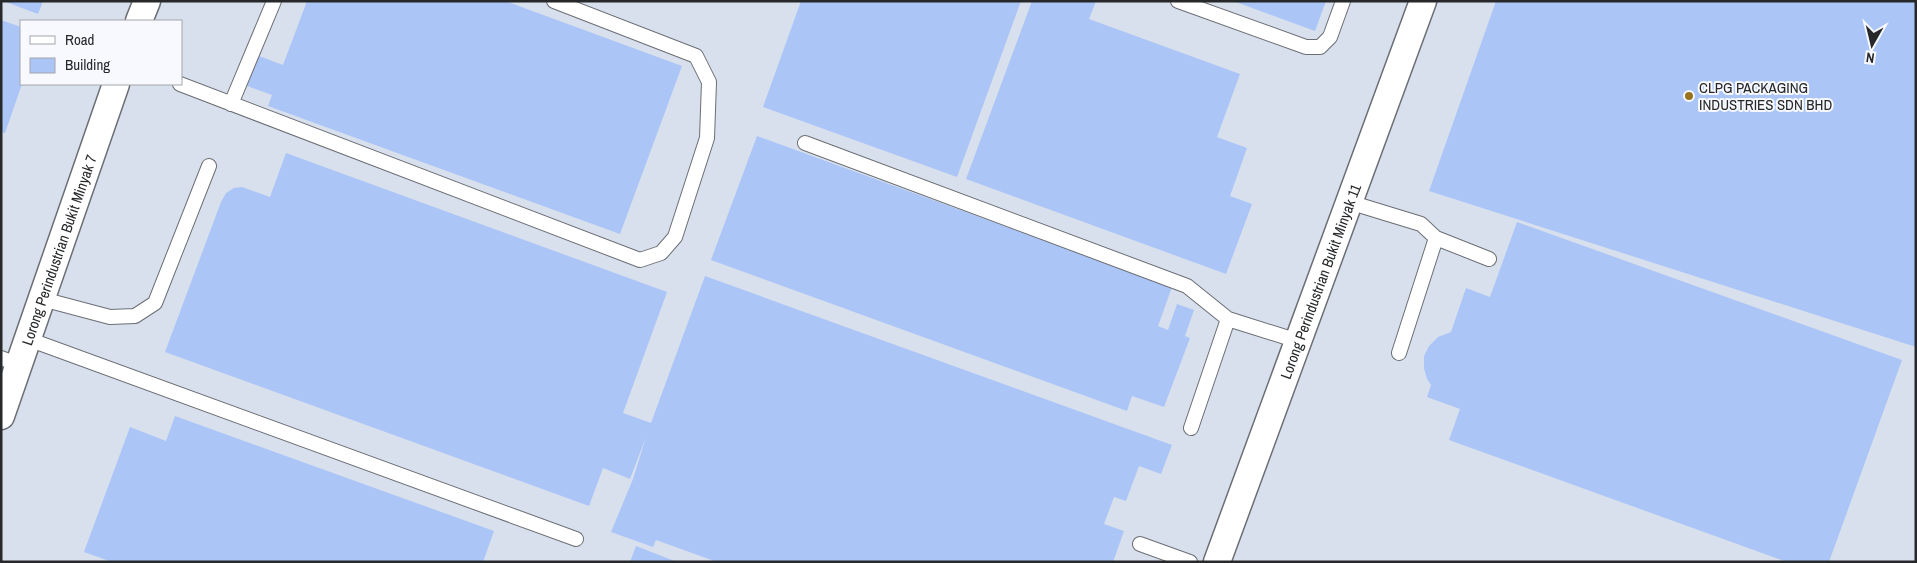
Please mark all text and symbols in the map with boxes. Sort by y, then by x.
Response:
legend [20,20,182,85]
north arrow [1847,20,1897,70]
text: Road [65,29,94,50]
text: N [1865,48,1876,67]
text: Building [65,54,110,75]
place label: CLPG PACKAGING INDUSTRIES SDN BHD [1699,77,1832,115]
marker: CLPG PACKAGING INDUSTRIES SDN BHD [1683,90,1695,102]
street label: Lorong Perindustrian Bukit Minyak 7 [16,151,101,348]
street label: Lorong Perindustrian Bukit Minyak 11 [1275,181,1366,382]

